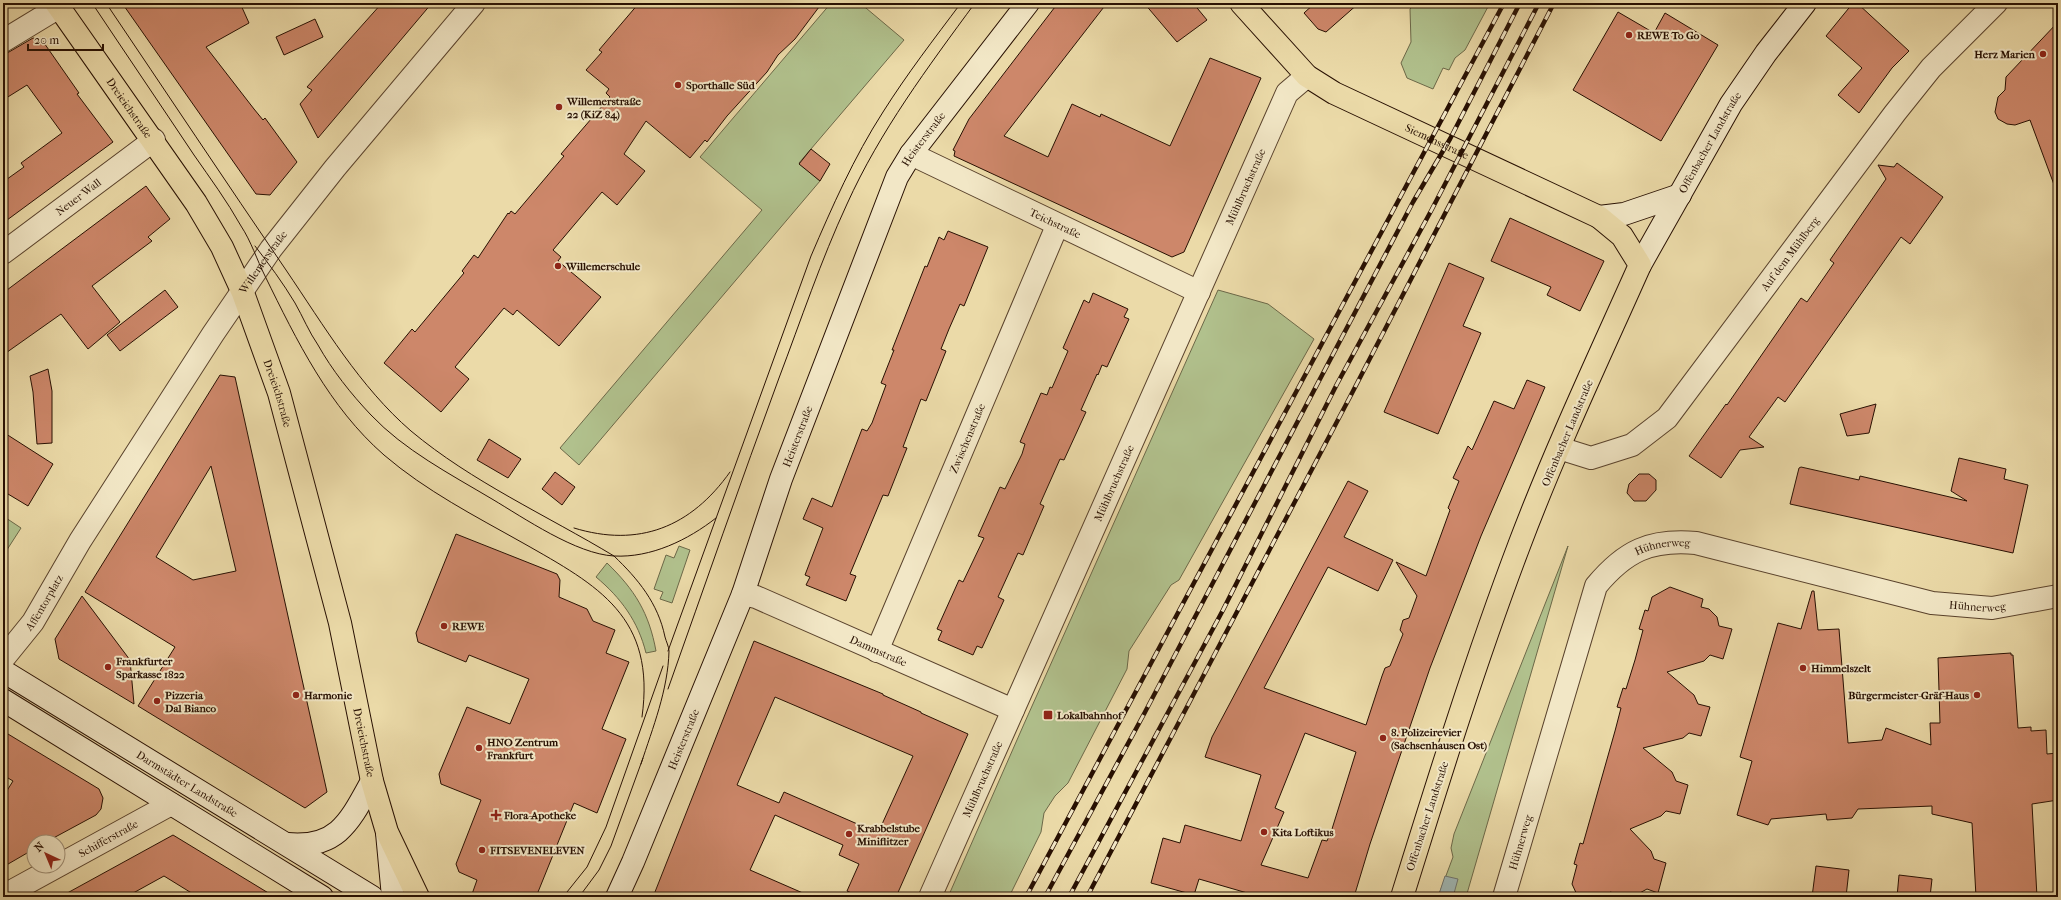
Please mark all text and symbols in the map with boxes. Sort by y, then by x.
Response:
scale bar [28,26,103,52]
place label: REWE To Go [1637,29,1700,42]
marker: REWE To Go [1624,30,1634,40]
text: 20 m [34,33,59,47]
place label: Herz Marien [1974,48,2036,61]
marker: Herz Marien [2038,49,2048,59]
street label: Dreieichstraße [103,76,155,141]
place label: Sporthalle Süd [686,79,756,92]
marker: Sporthalle Süd [673,80,683,90]
street label: Offenbacher Landstraße [1676,89,1745,196]
place label: Willemerstraße 22 (KiZ 84) [566,95,641,121]
marker: Willemerstraße 22 (KiZ 84) [554,102,564,112]
street label: Heisterstraße [899,109,948,169]
street label: Siemensstraße [1403,121,1471,162]
street label: Mühlbruchstraße [1223,146,1269,227]
street label: Neuer Wall [53,176,104,218]
street label: Teichstraße [1027,206,1083,242]
street label: Auf dem Mühlberg [1758,214,1822,294]
street label: Willemerstraße [236,228,290,297]
place label: Willemerschule [565,260,641,273]
marker: Willemerschule [553,261,563,271]
street label: Dreieichstraße [260,358,294,429]
street label: Offenbacher Landstraße [1539,377,1596,488]
street label: Zwischenstraße [947,401,988,475]
street label: Heisterstraße [780,403,816,469]
street label: Mühlbruchstraße [1092,442,1137,523]
street label: Hühnerweg [1633,536,1691,558]
street label: Affentorplatz [22,572,66,634]
street label: Hühnerweg [1949,598,2007,615]
place label: REWE [452,620,484,633]
marker: REWE [439,621,449,631]
street label: Dammstraße [848,633,909,670]
place label: Frankfurter Sparkasse 1822 [115,655,185,681]
marker: Frankfurter Sparkasse 1822 [103,662,113,672]
place label: Himmelszelt [1811,662,1872,675]
marker: Himmelszelt [1798,663,1808,673]
place label: Pizzeria Dal Bianco [164,689,217,715]
place label: Harmonie [304,689,353,702]
place label: Bürgermeister-Gräf-Haus [1848,689,1969,702]
marker: Harmonie [291,690,301,700]
marker: Bürgermeister-Gräf-Haus [1972,690,1982,700]
marker: Pizzeria Dal Bianco [152,696,162,706]
street label: Dreieichstraße [350,707,377,779]
street label: Heisterstraße [665,707,702,772]
marker: Lokalbahnhof [1042,709,1054,721]
place label: Lokalbahnhof [1057,709,1124,722]
place label: 8. Polizeirevier (Sachsenhausen Ost) [1391,726,1487,752]
marker: 8. Polizeirevier (Sachsenhausen Ost) [1378,733,1388,743]
place label: HNO Zentrum Frankfurt [486,736,559,762]
street label: Mühlbruchstraße [960,739,1006,820]
marker: HNO Zentrum Frankfurt [474,743,484,753]
street label: Darmstädter Landstraße [134,748,240,820]
street label: Offenbacher Landstraße [1404,759,1452,873]
place label: Flora-Apotheke [503,809,577,822]
marker: Flora-Apotheke [491,810,501,820]
street label: Hühnerweg [1506,813,1535,872]
street label: Schifferstraße [76,817,141,860]
place label: Krabbelstube Miniflitzer [856,822,921,848]
place label: Kita Loftikus [1272,826,1334,839]
marker: Kita Loftikus [1259,827,1269,837]
marker: Krabbelstube Miniflitzer [844,829,854,839]
north arrow [26,834,66,874]
text: N [32,839,47,855]
place label: FITSEVENELEVEN [489,844,585,857]
marker: FITSEVENELEVEN [477,845,487,855]

